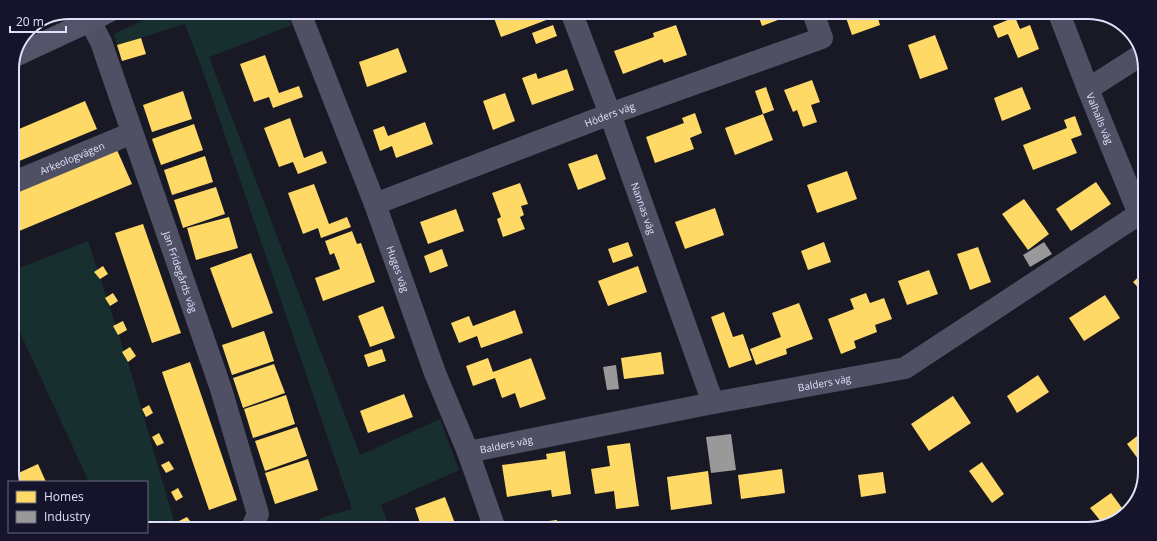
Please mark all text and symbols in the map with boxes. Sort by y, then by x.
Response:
scale bar [10,8,66,34]
text: 20 m [16,13,44,30]
street label: Valhalls väg [1083,91,1117,147]
street label: Höders väg [582,99,637,130]
street label: Arkeologvägen [37,138,107,178]
street label: Nannas väg [628,180,659,237]
street label: Jan Fridegårds väg [160,228,201,315]
street label: Huges väg [383,244,413,294]
street label: Balders väg [797,371,853,394]
street label: Balders väg [479,432,535,456]
legend [8,481,148,533]
text: Homes [44,488,84,505]
text: Industry [44,508,91,525]

